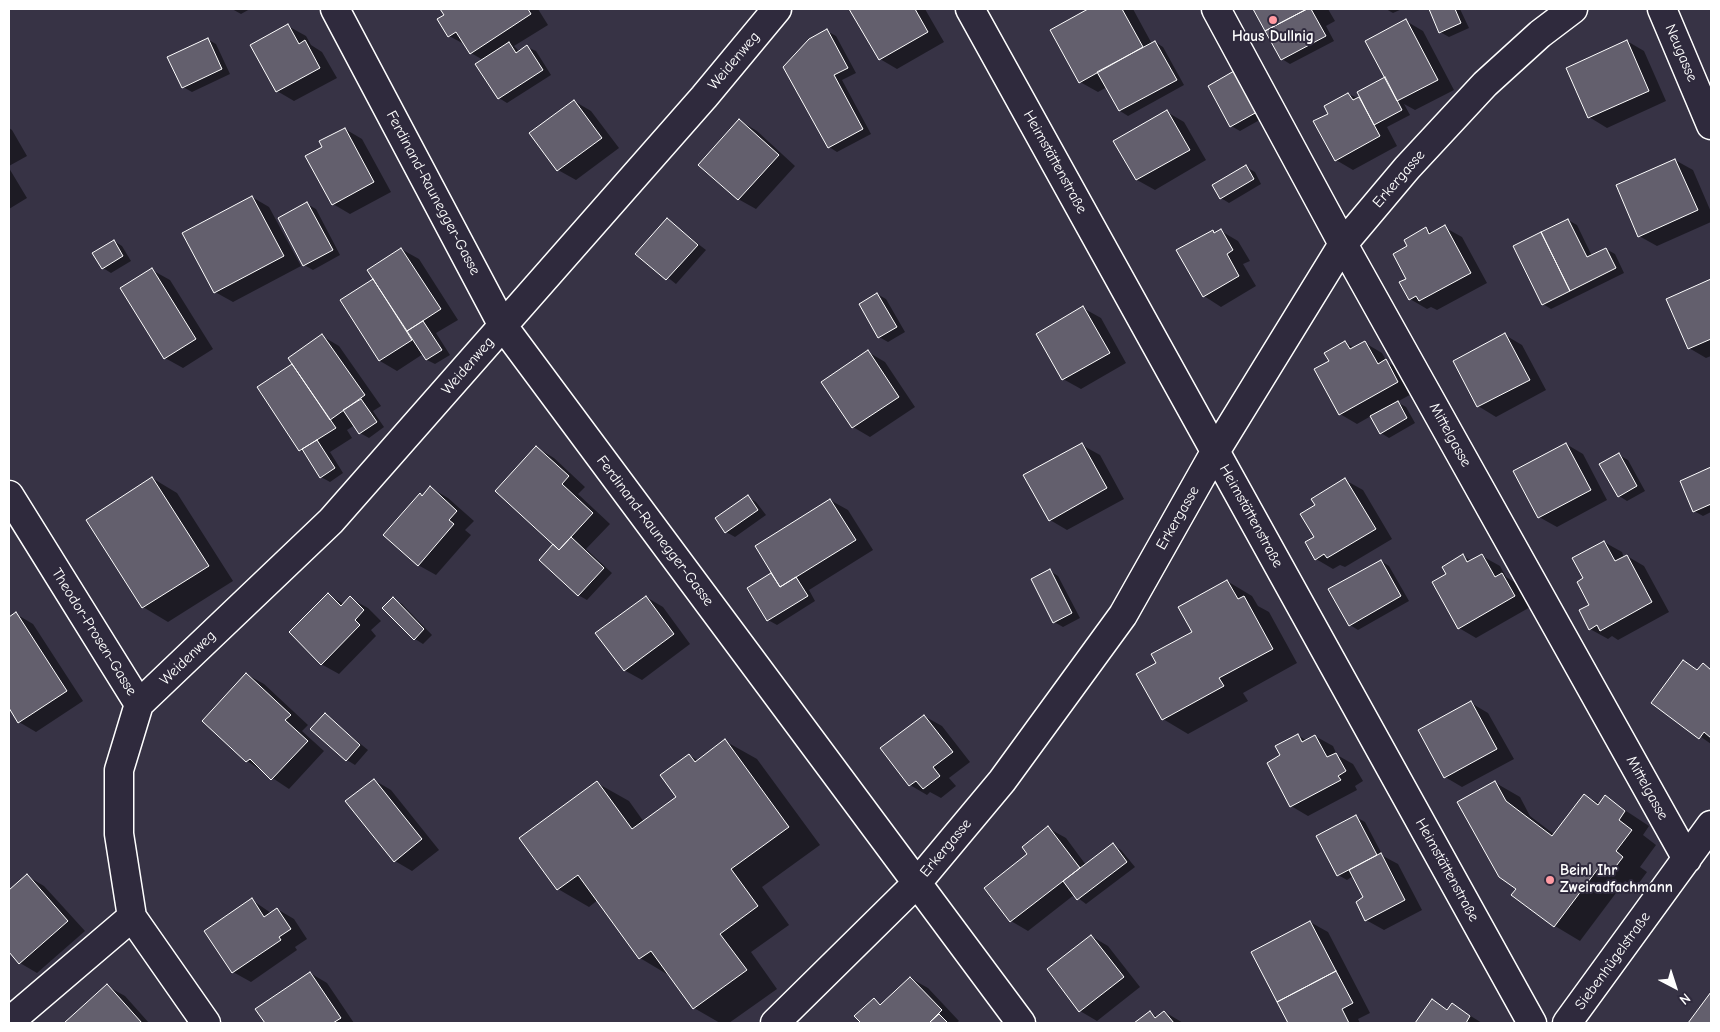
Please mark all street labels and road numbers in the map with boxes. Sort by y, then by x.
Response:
street label: Neugasse [1661,22,1701,84]
street label: Weidenweg [704,28,764,94]
street label: Heimstättenstraße [1019,107,1091,217]
street label: Ferdinand-Raunegger-Gasse [382,108,484,278]
street label: Erkergasse [1369,146,1429,212]
street label: Weidenweg [438,333,498,399]
street label: Mittelgasse [1425,400,1475,470]
street label: Ferdinand-Raunegger-Gasse [593,452,717,610]
street label: Heimstättenstraße [1215,461,1287,571]
street label: Erkergasse [1153,483,1203,553]
street label: Theodor-Prosen-Gasse [47,565,141,699]
street label: Weidenweg [156,627,220,689]
street label: Mittelgasse [1622,753,1672,823]
street label: Erkergasse [916,815,976,881]
street label: Heimstättenstraße [1411,815,1483,925]
street label: Siebenhügelstraße [1571,908,1655,1014]

